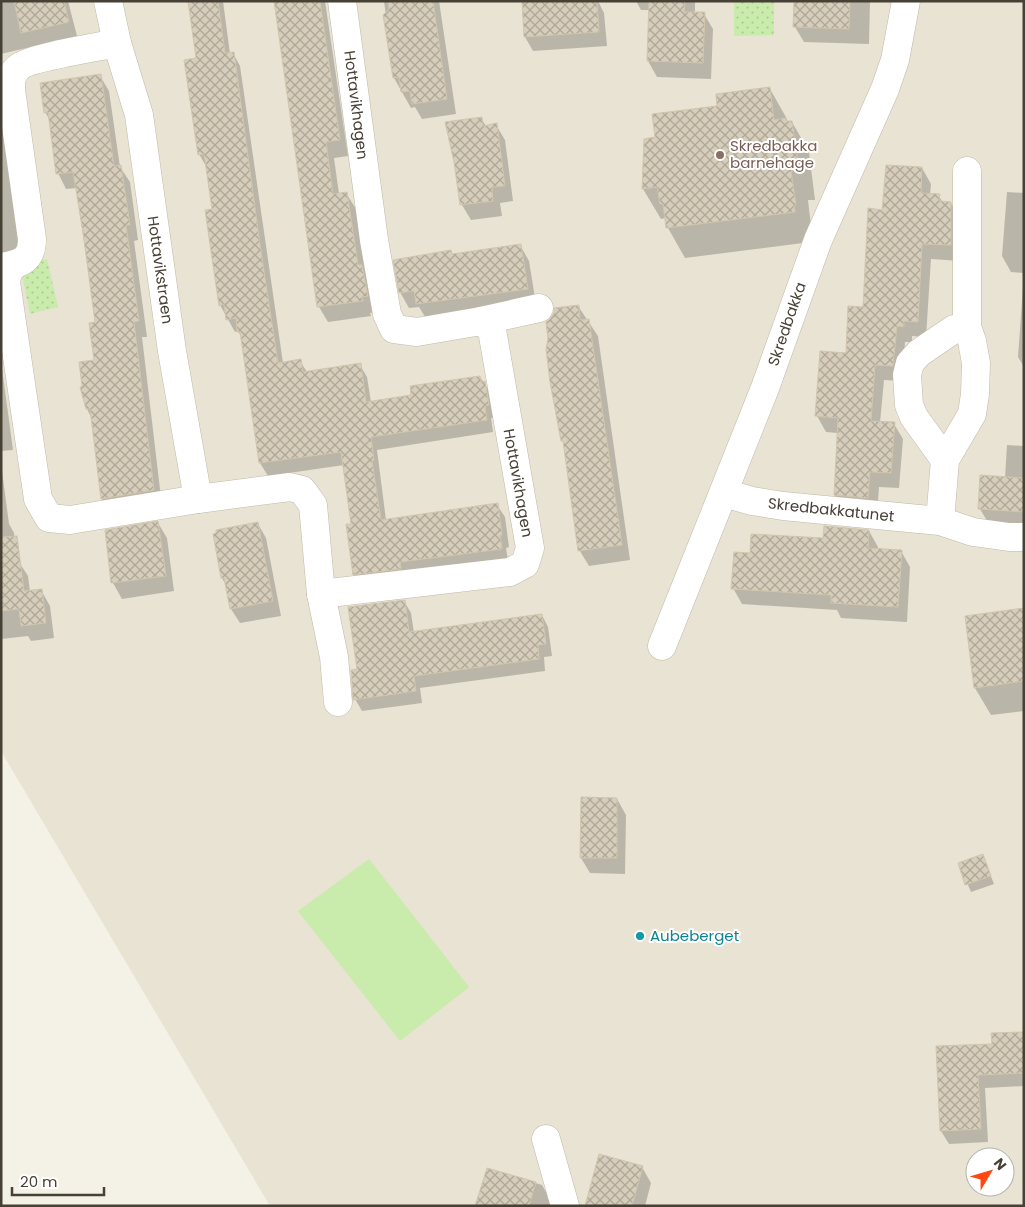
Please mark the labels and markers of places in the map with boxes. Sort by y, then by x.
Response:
place label: Skredbakka barnehage [730,135,817,173]
marker: Skredbakka barnehage [714,149,726,161]
place label: Aubeberget [650,925,739,946]
marker: Aubeberget [634,930,646,942]

